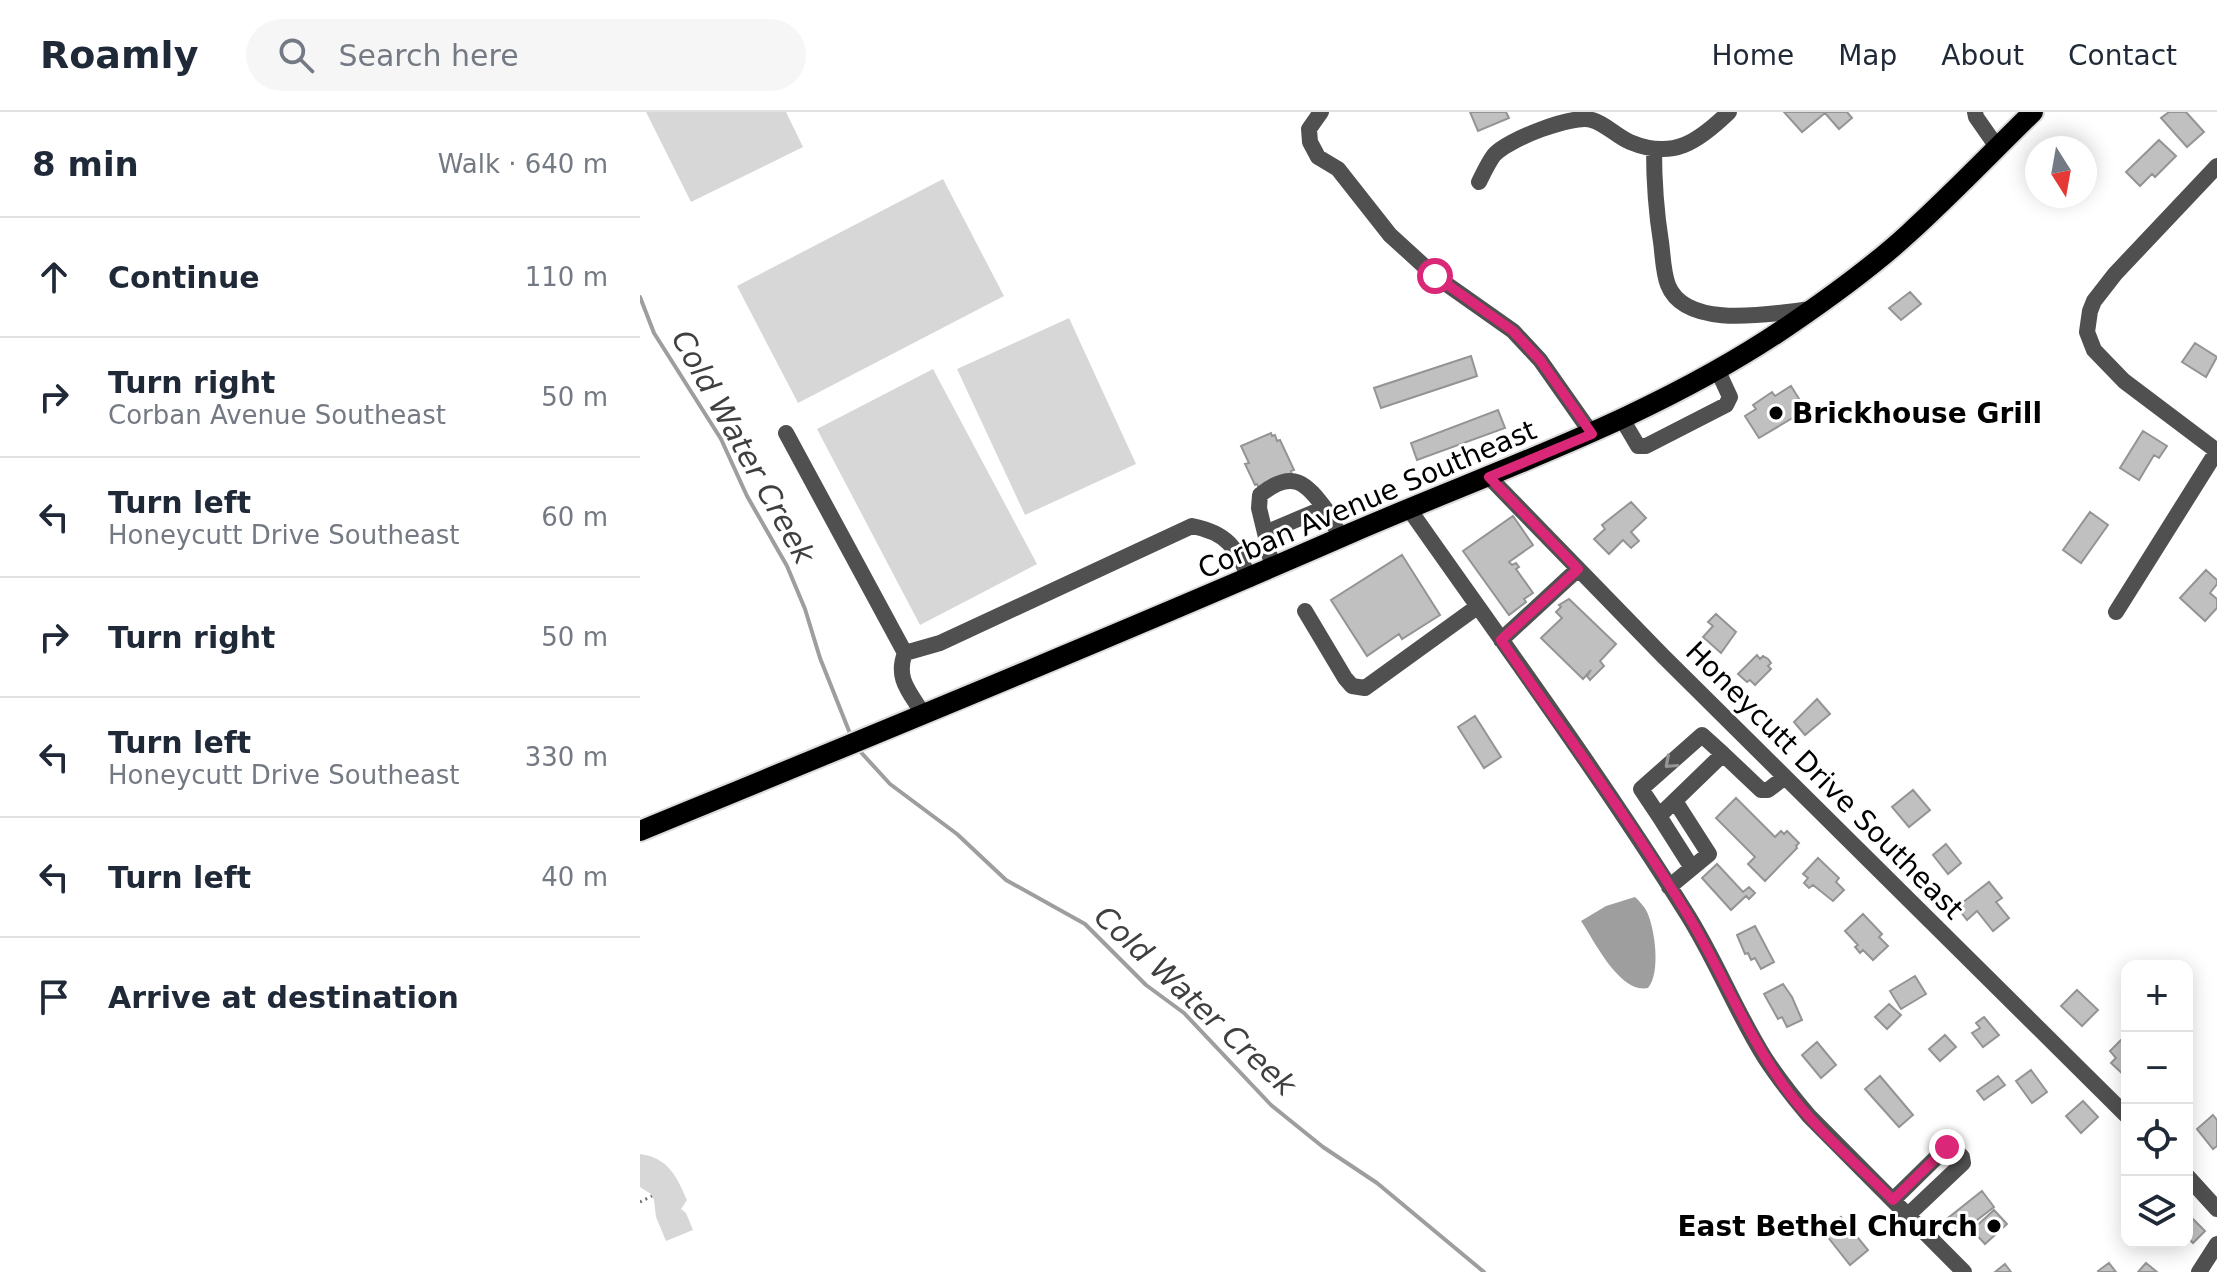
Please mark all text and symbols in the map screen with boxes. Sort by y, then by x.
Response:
search box [246,19,806,91]
text: Roamly [40,33,198,77]
icon: search [274,33,318,77]
text: Search here [338,38,519,73]
text: Home [1711,39,1794,72]
text: Map [1838,39,1897,72]
text: About [1941,39,2024,72]
text: Contact [2068,39,2177,72]
north arrow [2025,136,2097,208]
text: 8 min [32,144,139,184]
text: Walk · 640 m [438,149,608,179]
icon: ahead [32,255,76,299]
route start [1417,258,1453,294]
text: Continue [108,260,260,295]
text: 110 m [525,262,608,292]
water label: Cold Water Creek [665,324,823,571]
text: Turn right [108,365,275,400]
icon: right [32,375,76,419]
text: 50 m [541,382,608,412]
place label: Brickhouse Grill [1792,397,2042,430]
text: Corban Avenue Southeast [108,400,446,430]
marker: Brickhouse Grill [1767,404,1785,422]
street label: Corban Avenue Southeast [1193,413,1541,586]
text: Turn left [108,485,251,520]
icon: left [32,495,76,539]
text: 60 m [541,502,608,532]
text: Honeycutt Drive Southeast [108,520,460,550]
icon: right [32,615,76,659]
text: Turn right [108,620,275,655]
text: 50 m [541,622,608,652]
street label: Honeycutt Drive Southeast [1679,635,1970,926]
text: Turn left [108,725,251,760]
icon: left [32,735,76,779]
text: 330 m [525,742,608,772]
one-way arrow [1665,753,1680,768]
text: Honeycutt Drive Southeast [108,760,460,790]
icon: left [32,855,76,899]
text: Turn left [108,860,251,895]
text: 40 m [541,862,608,892]
water label: Cold Water Creek [1087,898,1304,1104]
map controls [2121,960,2193,1248]
button: + [2121,960,2193,1032]
icon: arrive [32,975,76,1019]
text: Arrive at destination [108,980,459,1015]
button: − [2121,1032,2193,1104]
button: locate [2121,1104,2193,1176]
route end [1929,1129,1965,1165]
button: layers [2121,1176,2193,1248]
place label: East Bethel Church [1677,1210,1978,1243]
marker: East Bethel Church [1985,1217,2003,1235]

